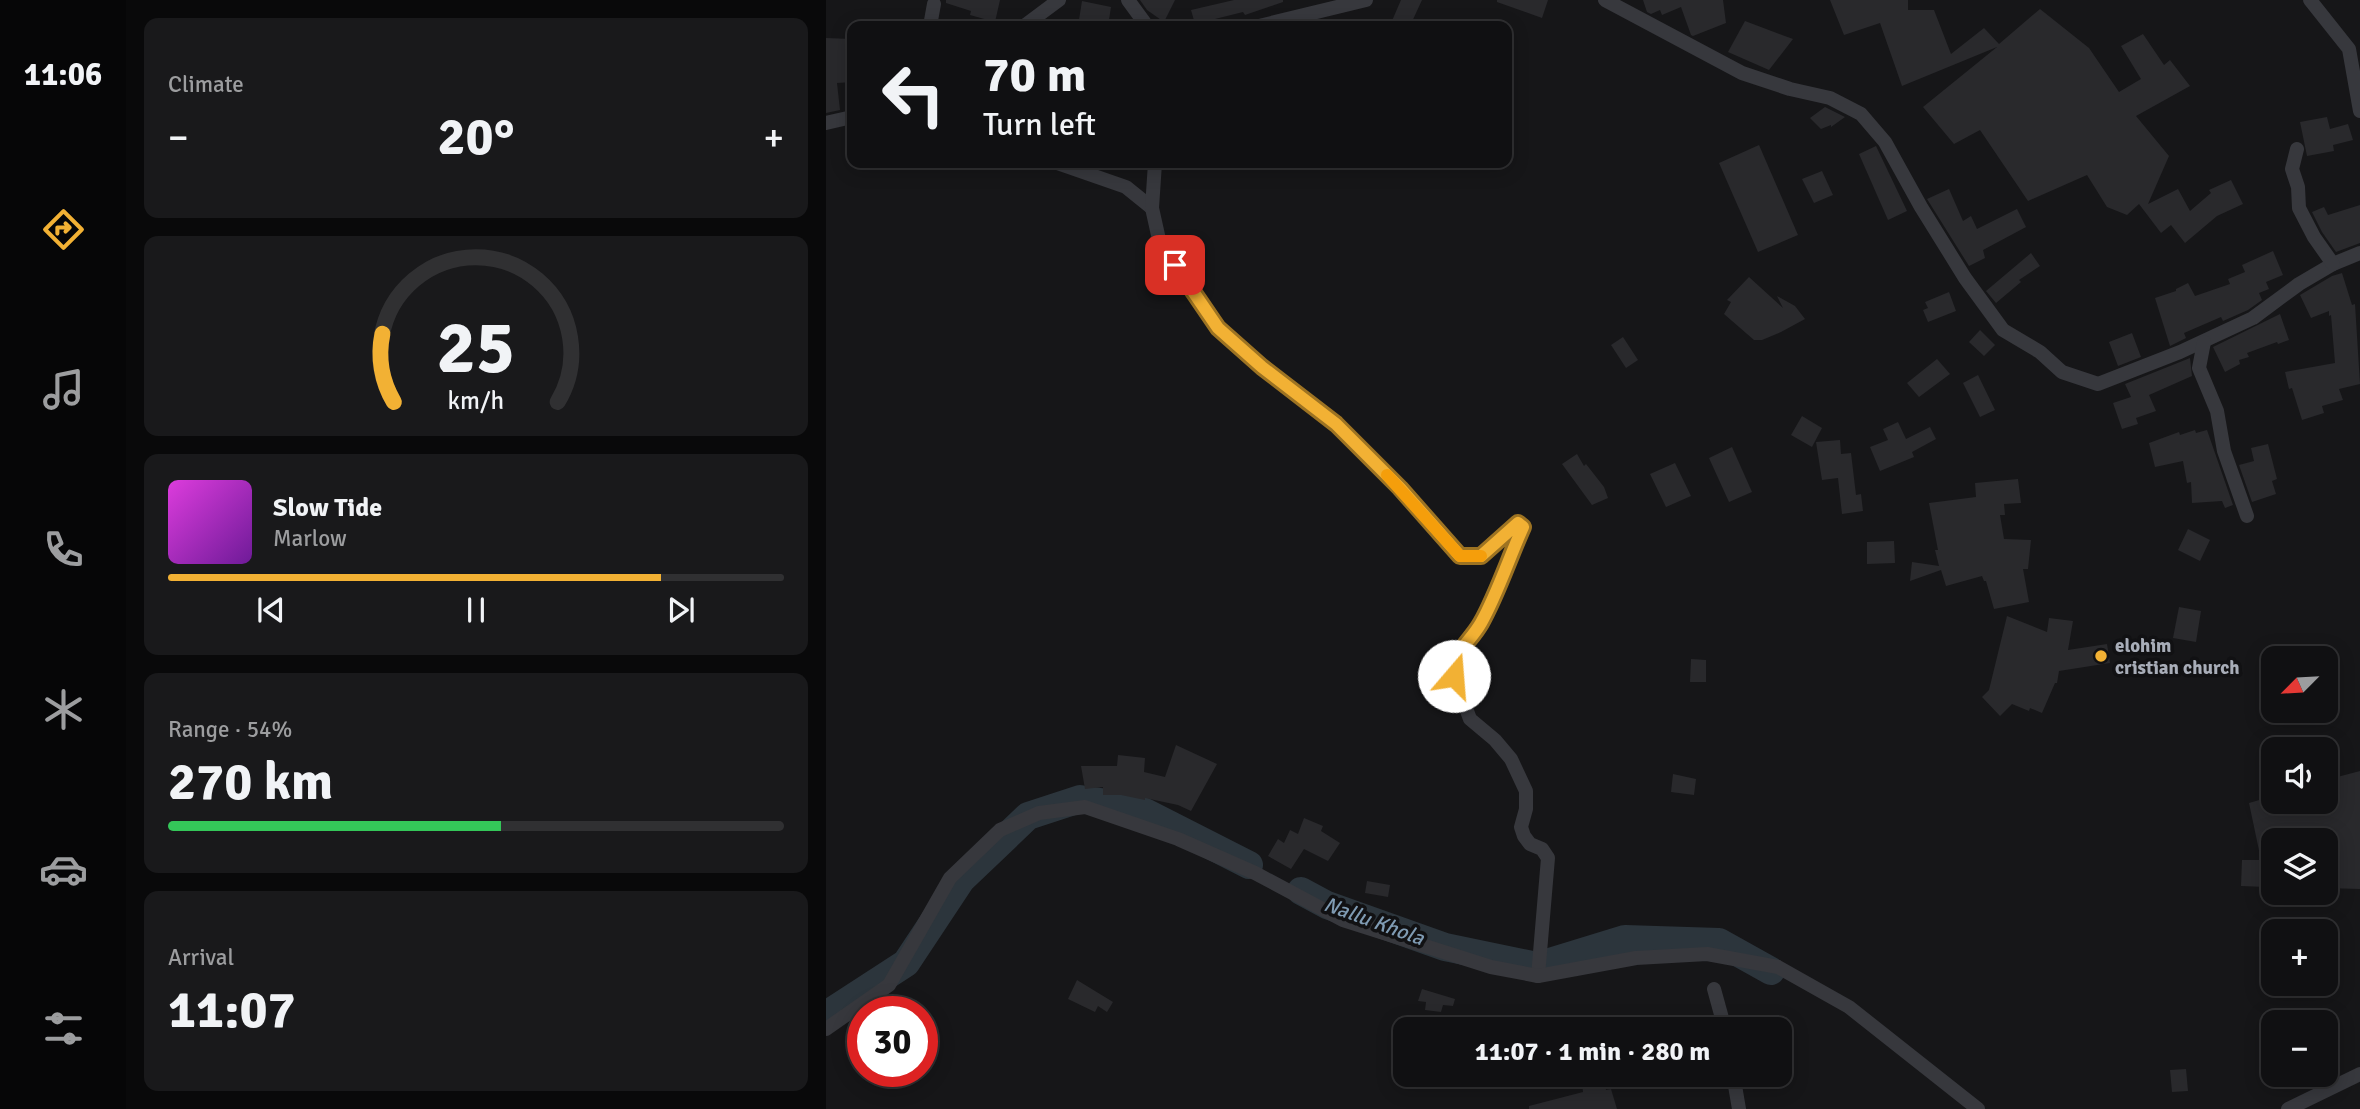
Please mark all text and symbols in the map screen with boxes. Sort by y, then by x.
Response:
text: 70 m [983,45,1086,105]
icon: left [868,49,959,140]
text: 11:06 [24,55,102,94]
text: Climate [168,70,244,99]
text: 20° [438,105,514,169]
text: Turn left [983,105,1096,144]
text: − [168,114,189,161]
text: + [763,114,784,161]
icon: directions [39,205,88,254]
pin [1145,235,1205,295]
icon: arrive [1156,246,1194,284]
text: 25 [437,305,515,394]
icon: music [39,365,88,414]
text: km/h [448,385,504,416]
text: Slow Tide [273,492,382,524]
text: Marlow [273,524,347,553]
icon: phone [39,525,88,574]
icon: previous [252,591,290,629]
icon: pause [457,591,495,629]
icon: next [662,591,700,629]
place label: elohim cristian church [2115,634,2240,680]
position arrow [1417,639,1491,713]
north arrow [2261,646,2338,723]
map controls [2261,646,2338,1087]
marker: elohim cristian church [2093,648,2109,664]
icon: climate [39,685,88,734]
text: Range · 54% [168,715,292,744]
button: sound [2261,737,2338,814]
text: 270 km [168,750,333,814]
button: layers [2261,828,2338,905]
icon: car [39,845,88,894]
water label: Nallu Khola [1320,891,1429,952]
button: + [2261,919,2338,996]
text: Arrival [168,943,234,972]
text: 11:07 [168,978,296,1042]
speed limit sign: 30 [847,996,938,1087]
icon: filters [39,1004,88,1053]
button: − [2261,1010,2338,1087]
text: 11:07 · 1 min · 280 m [1475,1036,1710,1068]

